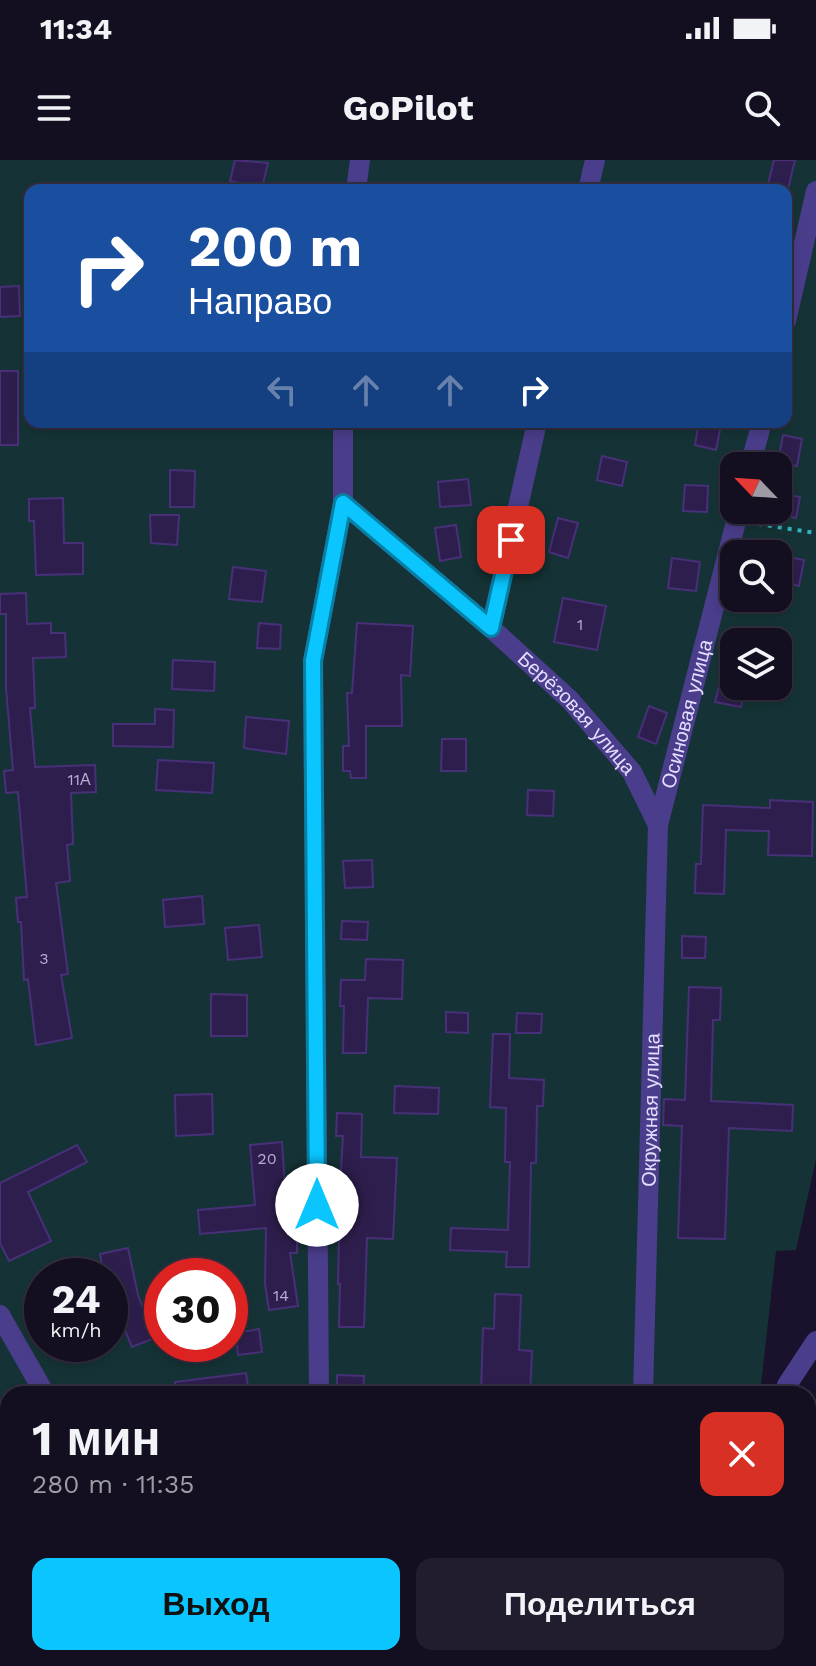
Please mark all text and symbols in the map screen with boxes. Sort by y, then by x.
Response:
text: 11:34 [40,11,112,46]
icon: menu [32,86,76,130]
icon: search [740,86,784,130]
text: GoPilot [343,87,473,129]
text: 200 m [188,214,362,280]
icon: right [56,216,160,320]
text: Направо [188,281,332,323]
icon: left [260,368,304,412]
icon: ahead [344,368,388,412]
icon: ahead [428,368,472,412]
icon: right [512,368,556,412]
north arrow [720,452,792,524]
map controls [720,452,792,700]
pin [477,506,545,574]
icon: arrive [489,518,533,562]
button: search [720,540,792,612]
house number: 1 [577,615,583,634]
button: layers [720,628,792,700]
street label: Осиновая улица [656,636,717,791]
street label: Берёзовая улица [513,646,641,780]
house number: 11А [67,770,91,789]
house number: 3 [39,949,49,968]
street label: Окружная улица [636,1032,665,1187]
house number: 20 [257,1149,277,1168]
position arrow [275,1163,359,1247]
speed limit sign: 30 [144,1258,248,1362]
text: 24 [51,1276,101,1323]
house number: 14 [273,1286,289,1305]
text: km/h [50,1318,102,1342]
text: 1 мин [32,1410,160,1467]
button: close [700,1412,784,1496]
text: 280 m · 11:35 [32,1469,194,1499]
button: Выход [32,1558,400,1650]
button: Поделиться [416,1558,784,1650]

